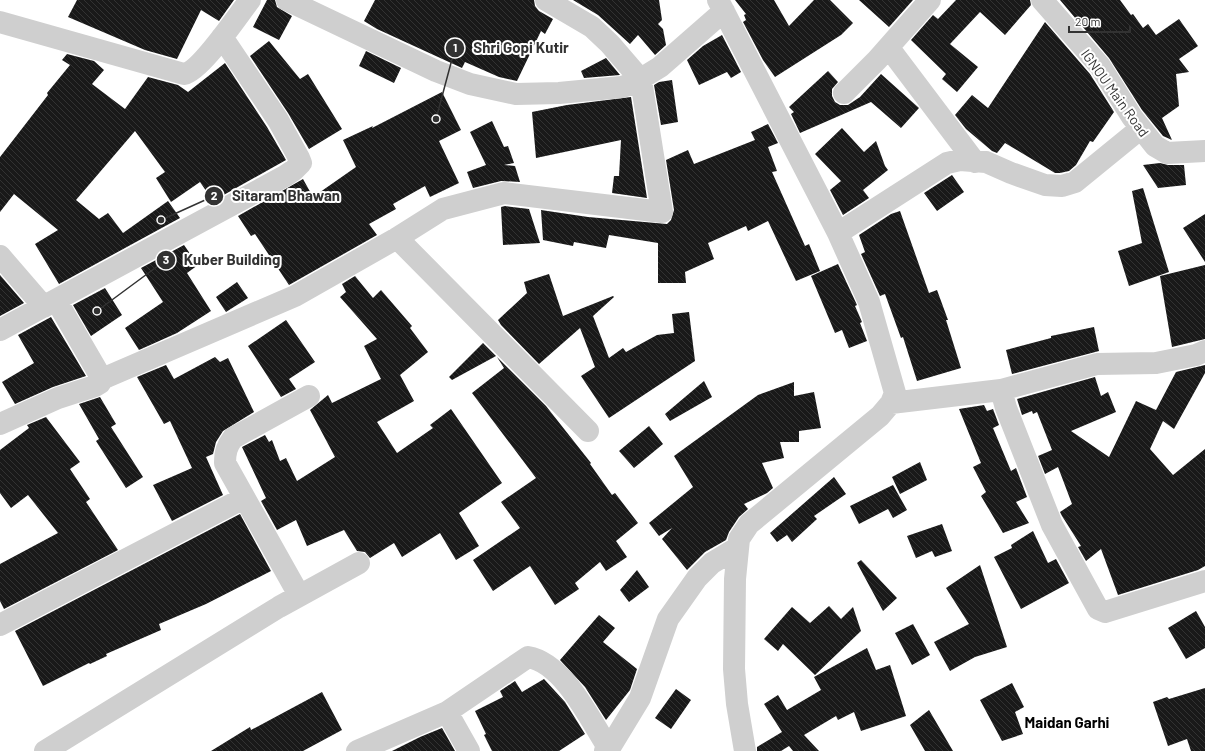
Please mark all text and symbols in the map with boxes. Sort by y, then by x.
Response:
scale bar [1069,8,1130,34]
text: 20 m [1075,14,1101,28]
callout: Shri Gopi Kutir [445,34,576,61]
text: Shri Gopi Kutir [473,38,569,56]
text: 1 [453,40,457,54]
street label: IGNOU Main Road [1078,46,1153,140]
callout: Sitaram Bhawan [204,183,348,210]
text: Sitaram Bhawan [232,186,340,204]
text: 2 [211,188,218,202]
callout: Kuber Building [156,246,289,273]
text: Kuber Building [184,250,280,268]
text: 3 [163,252,169,266]
district label: Maidan Garhi [1025,713,1110,731]

